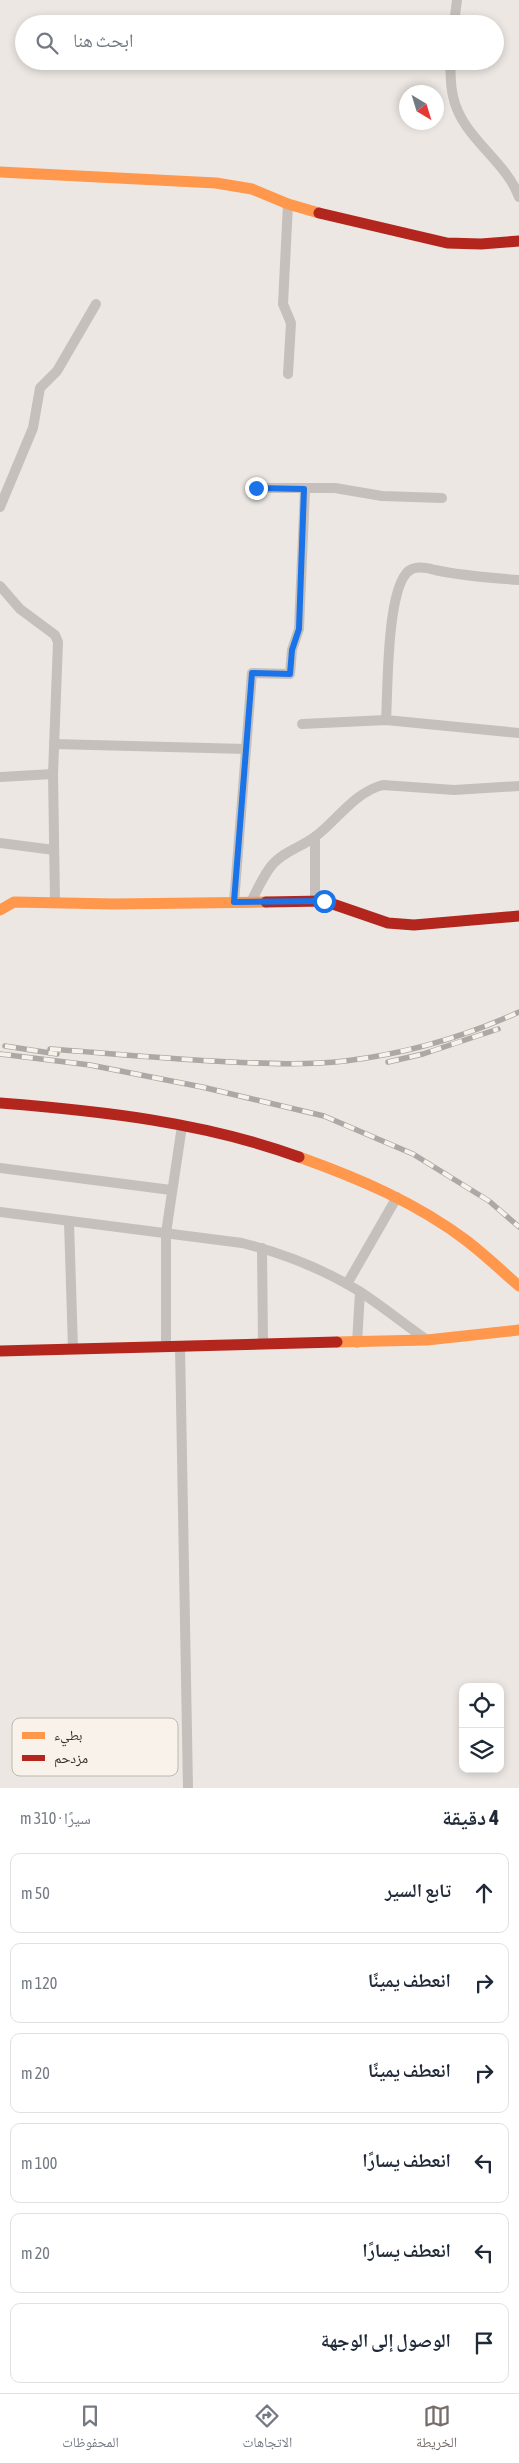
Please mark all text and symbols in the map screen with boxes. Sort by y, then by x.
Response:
search box [15,15,504,70]
icon: search [33,29,61,57]
text: ابحث هنا [73,29,134,51]
north arrow [399,85,444,130]
route end [245,477,268,500]
route start [313,890,336,913]
map controls [459,1683,504,1773]
button: locate [459,1683,504,1728]
legend [12,1718,178,1776]
text: بطيء [54,1727,83,1747]
button: layers [459,1728,504,1773]
text: مزدحم [54,1750,88,1768]
text: 4 دقيقة [442,1805,499,1829]
text: سيرًا · 310 m [20,1809,91,1827]
text: تابع السير [385,1879,451,1901]
icon: ahead [470,1879,498,1907]
text: 50 m [21,1884,50,1902]
text: انعطف يمينًا [368,1969,451,1991]
icon: right [470,1969,498,1997]
text: 120 m [21,1974,57,1992]
text: انعطف يمينًا [368,2059,451,2081]
icon: right [470,2059,498,2087]
text: 20 m [21,2064,50,2082]
text: انعطف يسارًا [362,2149,451,2171]
icon: left [470,2149,498,2177]
text: 100 m [21,2154,57,2172]
text: انعطف يسارًا [362,2239,451,2261]
icon: left [470,2239,498,2267]
text: 20 m [21,2244,50,2262]
text: الوصول إلى الوجهة [321,2329,451,2351]
icon: arrive [470,2329,498,2357]
tab: المحفوظات [62,2402,119,2456]
tab: الاتجاهات [243,2402,292,2456]
tab: الخريطة [416,2402,457,2456]

